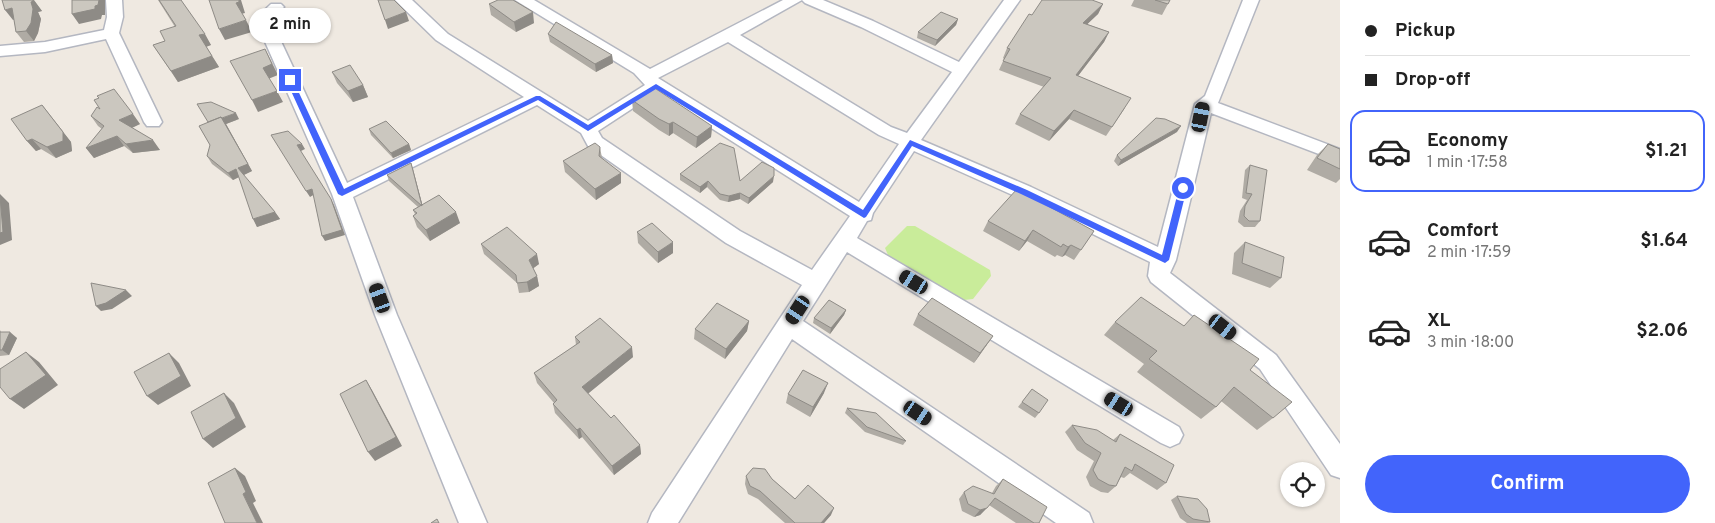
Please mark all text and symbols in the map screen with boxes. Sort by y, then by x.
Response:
callout: 2 min [249,8,331,42]
text: 2 min [269,15,311,35]
text: Pickup [1395,19,1455,43]
text: Drop-off [1395,68,1470,92]
route end [279,69,301,91]
car [1190,101,1211,133]
icon: car [1367,129,1412,174]
text: Economy [1427,129,1508,153]
text: $1.21 [1645,139,1688,163]
text: 1 min · 17:58 [1427,153,1508,173]
route start [1172,177,1194,199]
icon: car [1367,219,1412,264]
text: Comfort [1427,219,1499,243]
text: $1.64 [1640,229,1688,253]
text: 2 min · 17:59 [1427,243,1511,263]
car [897,268,930,296]
car [367,281,392,315]
car [783,293,812,327]
icon: car [1367,309,1412,354]
text: XL [1427,309,1450,333]
car [1206,312,1239,342]
text: $2.06 [1636,319,1688,343]
text: 3 min · 18:00 [1427,333,1514,353]
car [1102,390,1135,418]
car [901,398,934,428]
button: Confirm [1365,455,1690,513]
map controls [1280,462,1325,507]
button: locate [1280,462,1325,507]

